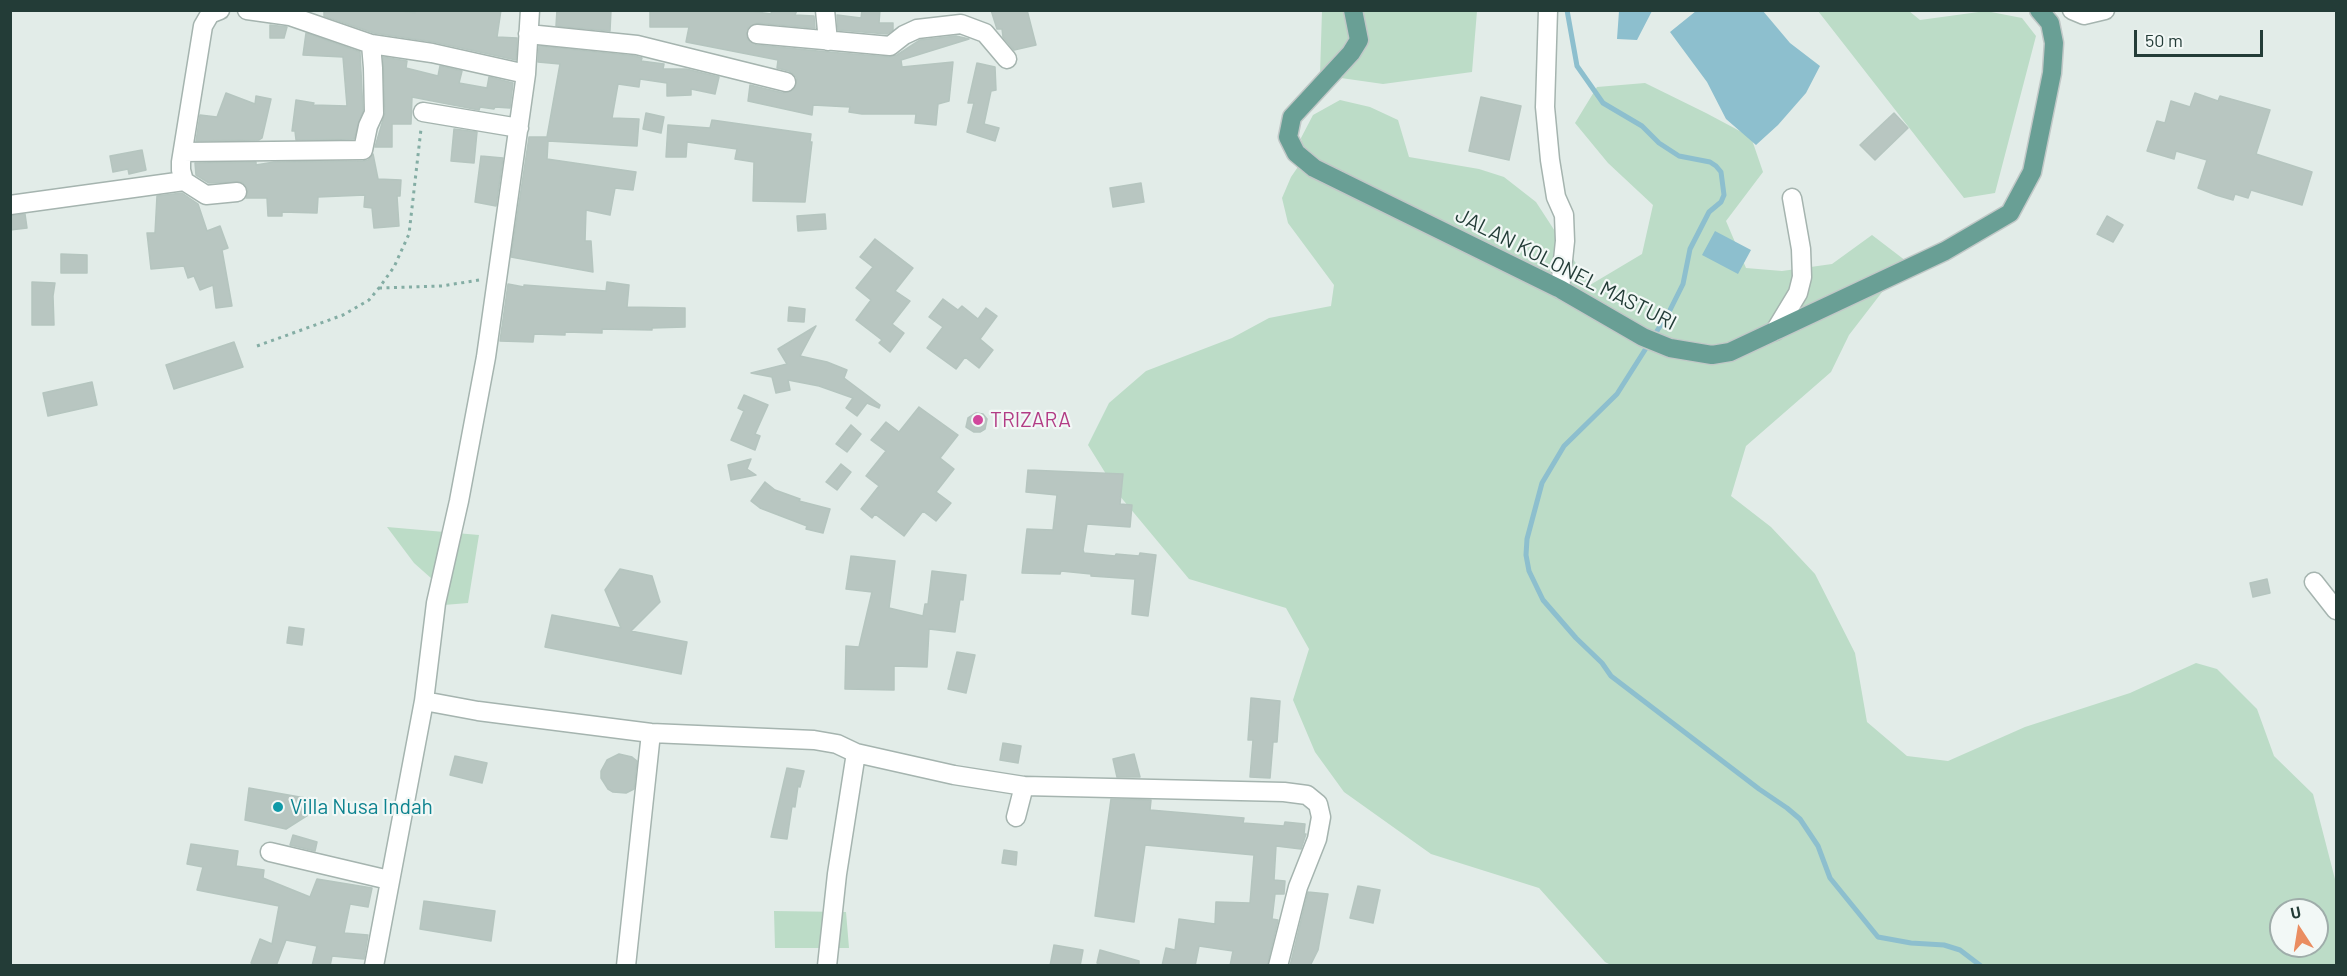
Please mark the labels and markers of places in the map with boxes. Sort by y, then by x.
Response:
place label: TRIZARA [990,407,1071,433]
marker: TRIZARA [971,413,985,427]
place label: Villa Nusa Indah [290,794,433,820]
marker: Villa Nusa Indah [271,800,285,814]

